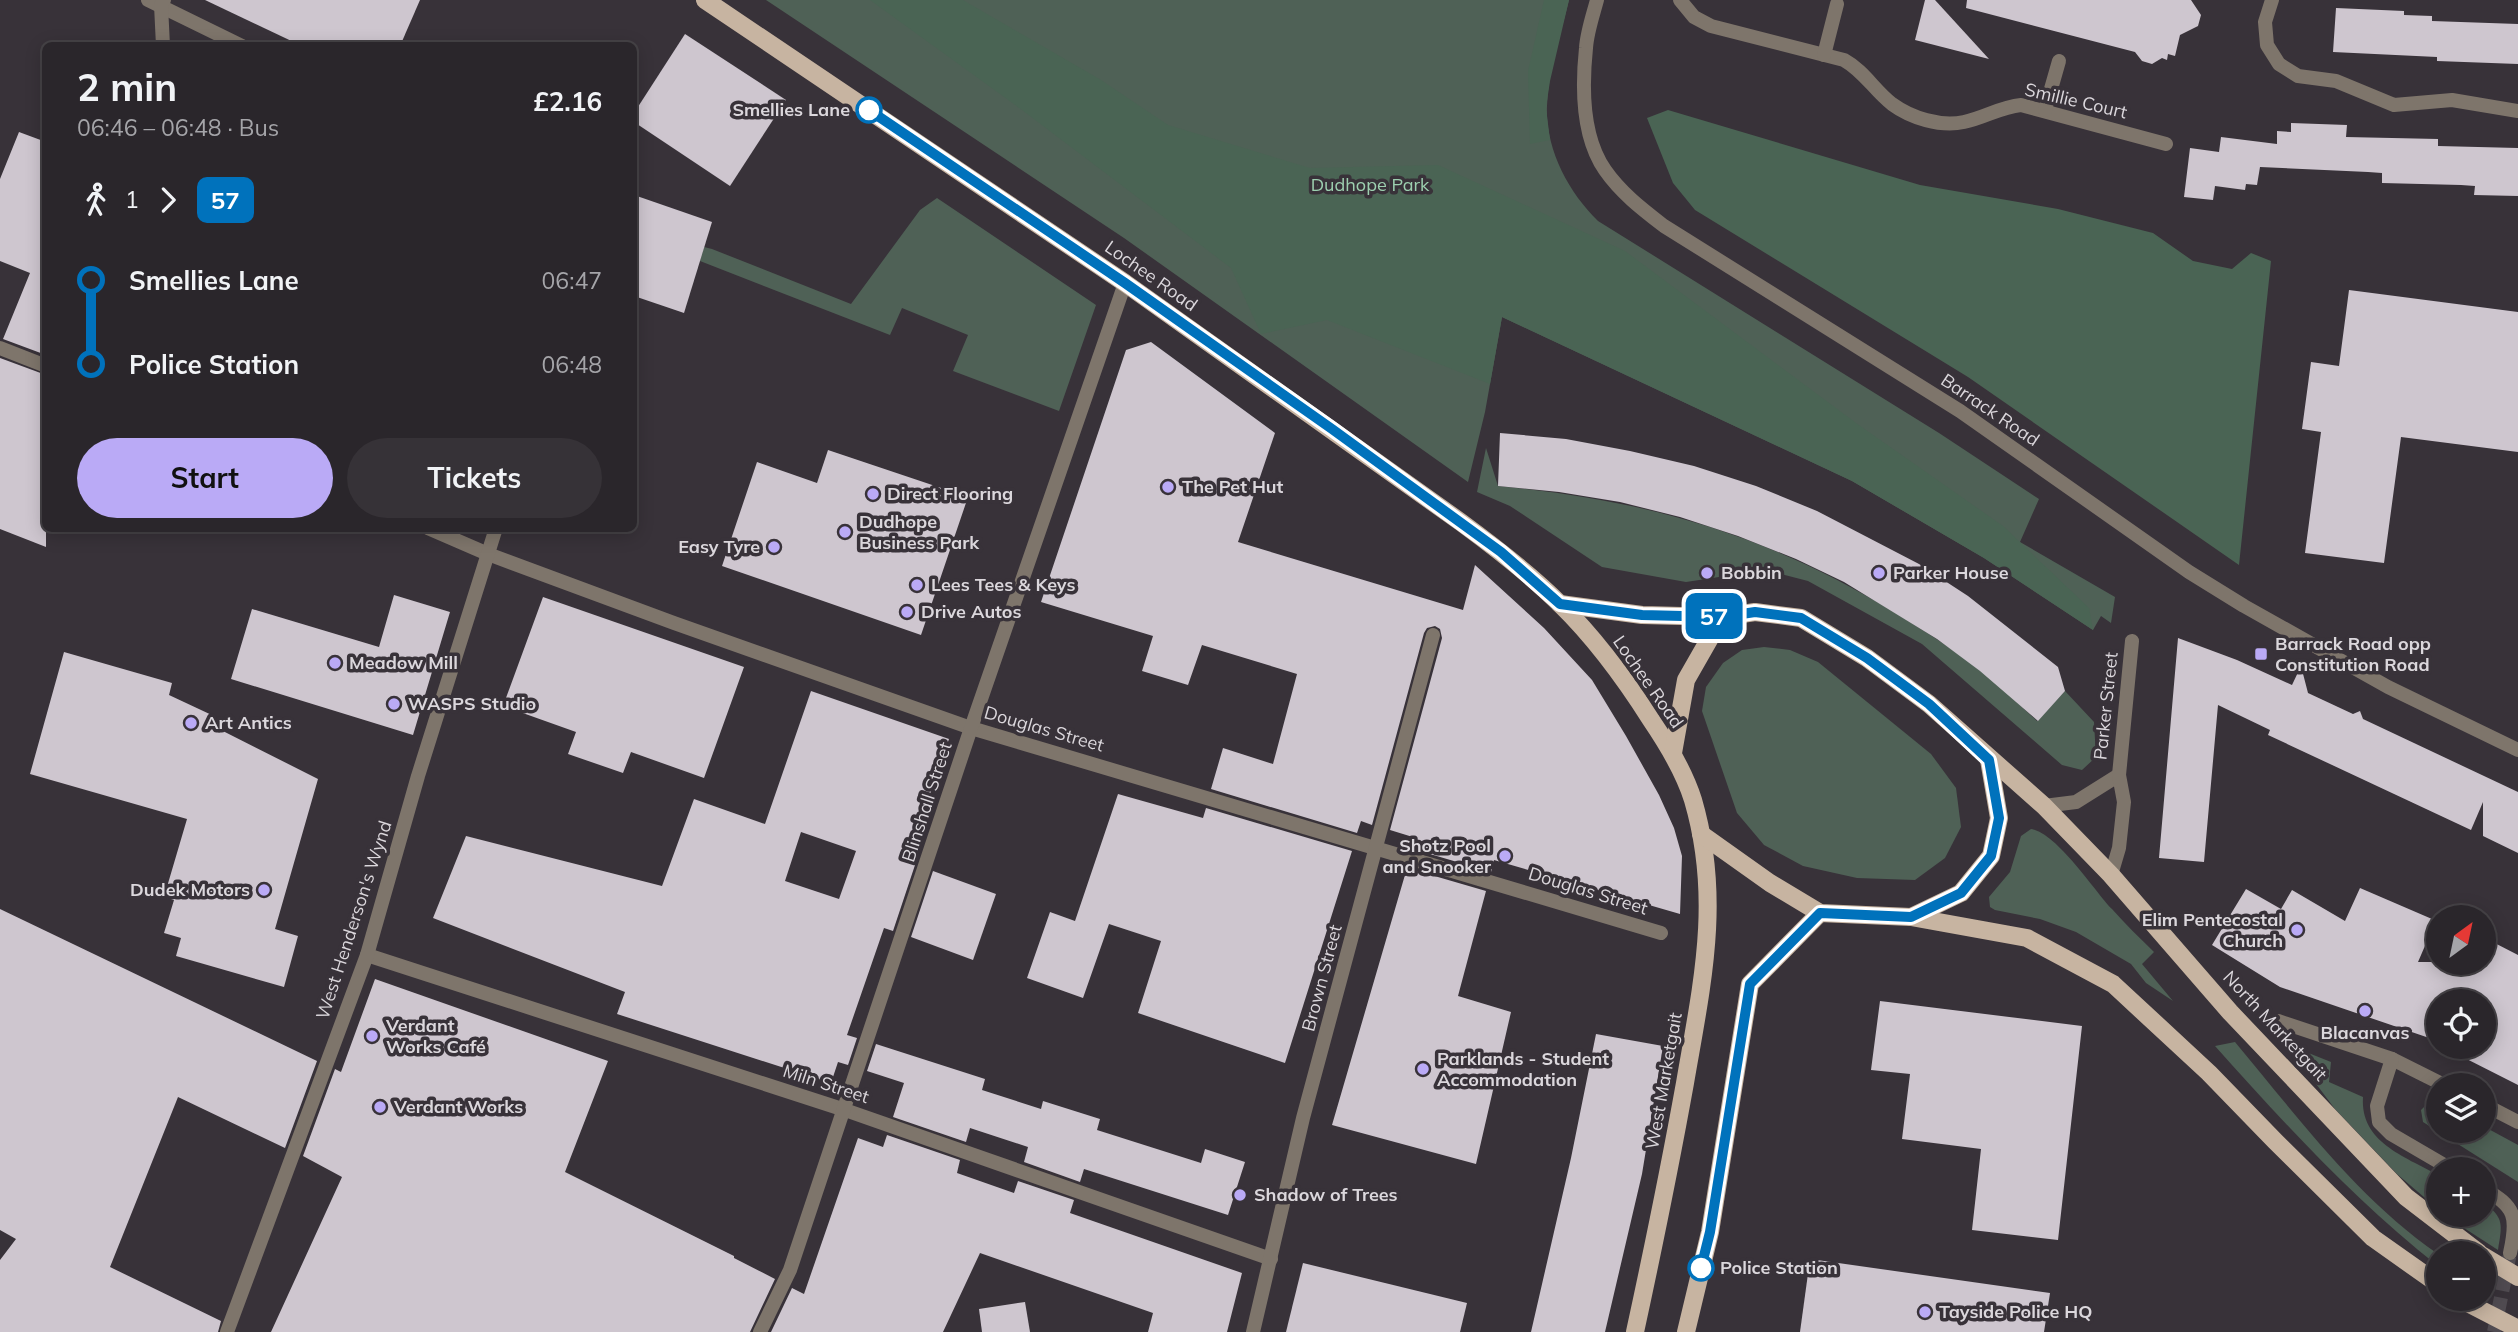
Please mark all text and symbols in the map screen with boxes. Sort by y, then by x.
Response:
text: 2 min [77,63,177,111]
street label: Smillie Court [2023,78,2130,123]
text: £2.16 [533,85,602,118]
marker: Smellies Lane [856,97,882,123]
place label: Smellies Lane [732,98,850,121]
text: 06:46 – 06:48 · Bus [77,113,279,142]
park label: Dudhope Park [1311,173,1430,196]
icon: walk [77,181,115,219]
icon: forward [149,181,187,219]
text: 1 [125,185,139,214]
text: 57 [211,185,240,215]
street label: Lochee Road [1101,235,1202,316]
text: Smellies Lane [129,264,299,297]
text: 06:47 [542,266,602,295]
text: Police Station [129,348,299,381]
text: 06:48 [542,350,602,379]
street label: Barrack Road [1937,368,2044,451]
button: Start [77,438,333,518]
button: Tickets [347,438,602,518]
place label: The Pet Hut [1182,475,1284,498]
marker: The Pet Hut [1160,479,1176,495]
place label: Direct Flooring [887,482,1013,505]
marker: Direct Flooring [865,486,881,502]
place label: Dudhope Business Park [859,510,980,554]
marker: Dudhope Business Park [837,524,853,540]
place label: Easy Tyre [678,535,760,558]
marker: Easy Tyre [766,539,782,555]
place label: Bobbin [1721,561,1782,584]
place label: Parker House [1893,561,2009,584]
marker: Bobbin [1699,565,1715,581]
marker: Parker House [1871,565,1887,581]
place label: Lees Tees & Keys [931,573,1076,596]
marker: Lees Tees & Keys [909,577,925,593]
line badge: 57 [1682,593,1746,639]
place label: Drive Autos [921,600,1022,623]
text: 57 [1700,601,1728,631]
marker: Drive Autos [899,604,915,620]
street label: Lochee Road [1608,631,1689,732]
place label: Barrack Road opp Constitution Road [2275,632,2431,676]
marker: Barrack Road opp Constitution Road [2253,646,2269,662]
place label: Meadow Mill [349,651,458,674]
street label: Parker Street [2088,651,2123,761]
marker: Meadow Mill [327,655,343,671]
place label: WASPS Studio [408,692,536,715]
marker: WASPS Studio [386,696,402,712]
street label: Douglas Street [982,700,1107,757]
place label: Art Antics [205,711,292,734]
marker: Art Antics [183,715,199,731]
street label: Blinshall Street [896,739,957,865]
street label: West Henderson's Wynd [311,818,397,1022]
place label: Shotz Pool and Snooker [1382,834,1492,878]
marker: Shotz Pool and Snooker [1497,848,1513,864]
street label: Douglas Street [1526,861,1651,920]
place label: Dudek Motors [130,878,250,901]
marker: Dudek Motors [256,882,272,898]
north arrow [2426,905,2496,975]
map controls [2426,905,2496,1311]
place label: Elim Pentecostal Church [2142,908,2283,952]
street label: Brown Street [1296,922,1347,1034]
marker: Elim Pentecostal Church [2289,922,2305,938]
street label: North Marketgait [2218,966,2332,1086]
button: locate [2426,989,2496,1059]
marker: Blacanvas [2357,1003,2373,1019]
street label: West Marketgait [1640,1011,1687,1151]
place label: Verdant Works Café [385,1014,486,1058]
place label: Blacanvas [2320,1021,2410,1044]
marker: Verdant Works Café [364,1028,380,1044]
place label: Parklands - Student Accommodation [1437,1047,1609,1091]
street label: Miln Street [780,1059,872,1108]
marker: Parklands - Student Accommodation [1415,1061,1431,1077]
button: layers [2426,1073,2496,1143]
place label: Verdant Works [393,1095,523,1118]
marker: Verdant Works [372,1099,388,1115]
button: + [2426,1157,2496,1227]
place label: Shadow of Trees [1254,1183,1398,1206]
marker: Shadow of Trees [1232,1187,1248,1203]
button: − [2426,1241,2496,1311]
marker: Police Station [1688,1255,1714,1281]
place label: Police Station [1720,1256,1838,1279]
place label: Tayside Police HQ [1939,1300,2092,1323]
marker: Tayside Police HQ [1917,1304,1933,1320]

